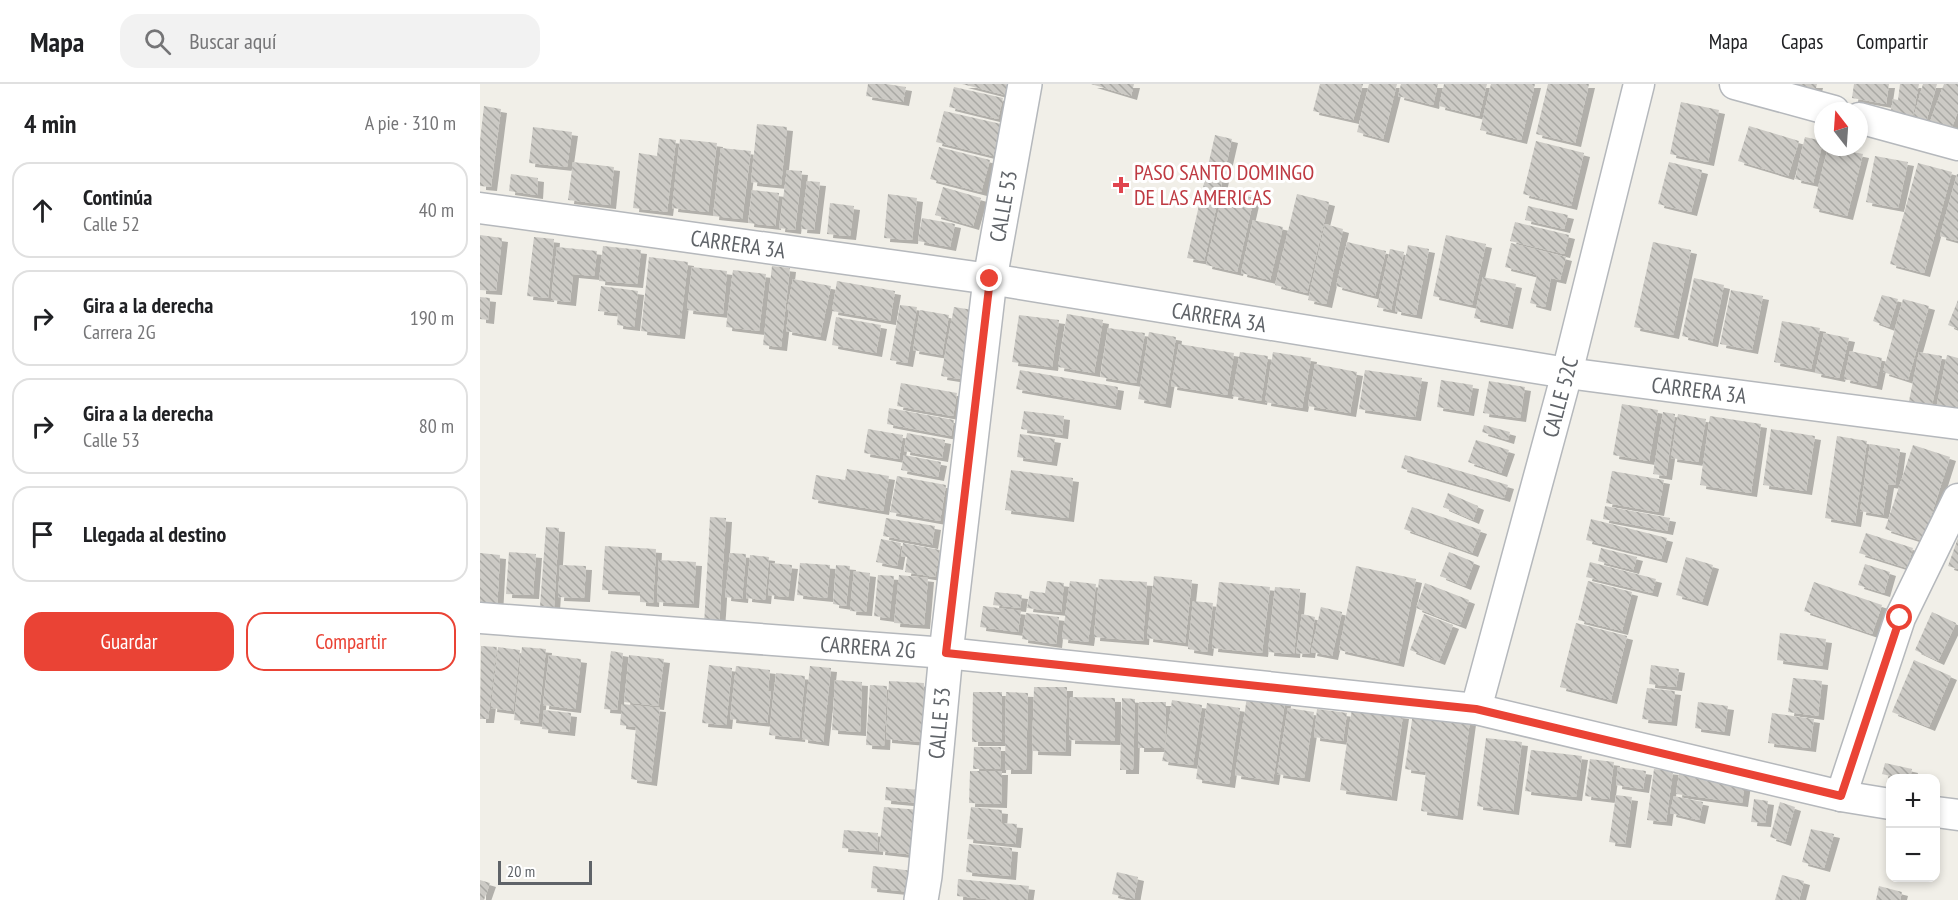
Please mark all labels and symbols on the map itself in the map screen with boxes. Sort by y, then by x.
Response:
north arrow [1814,102,1868,156]
place label: PASO SANTO DOMINGO DE LAS AMERICAS [1134,158,1314,211]
street label: CALLE 53 [983,168,1023,244]
marker: PASO SANTO DOMINGO DE LAS AMERICAS [1112,176,1130,194]
street label: CARRERA 3A [689,224,788,265]
route end [976,265,1002,291]
street label: CARRERA 3A [1170,296,1269,338]
street label: CALLE 52C [1536,354,1584,440]
street label: CARRERA 3A [1650,370,1749,410]
route start [1886,604,1912,630]
street label: CARRERA 2G [819,630,917,664]
street label: CALLE 53 [922,686,956,760]
scale bar [498,858,592,886]

